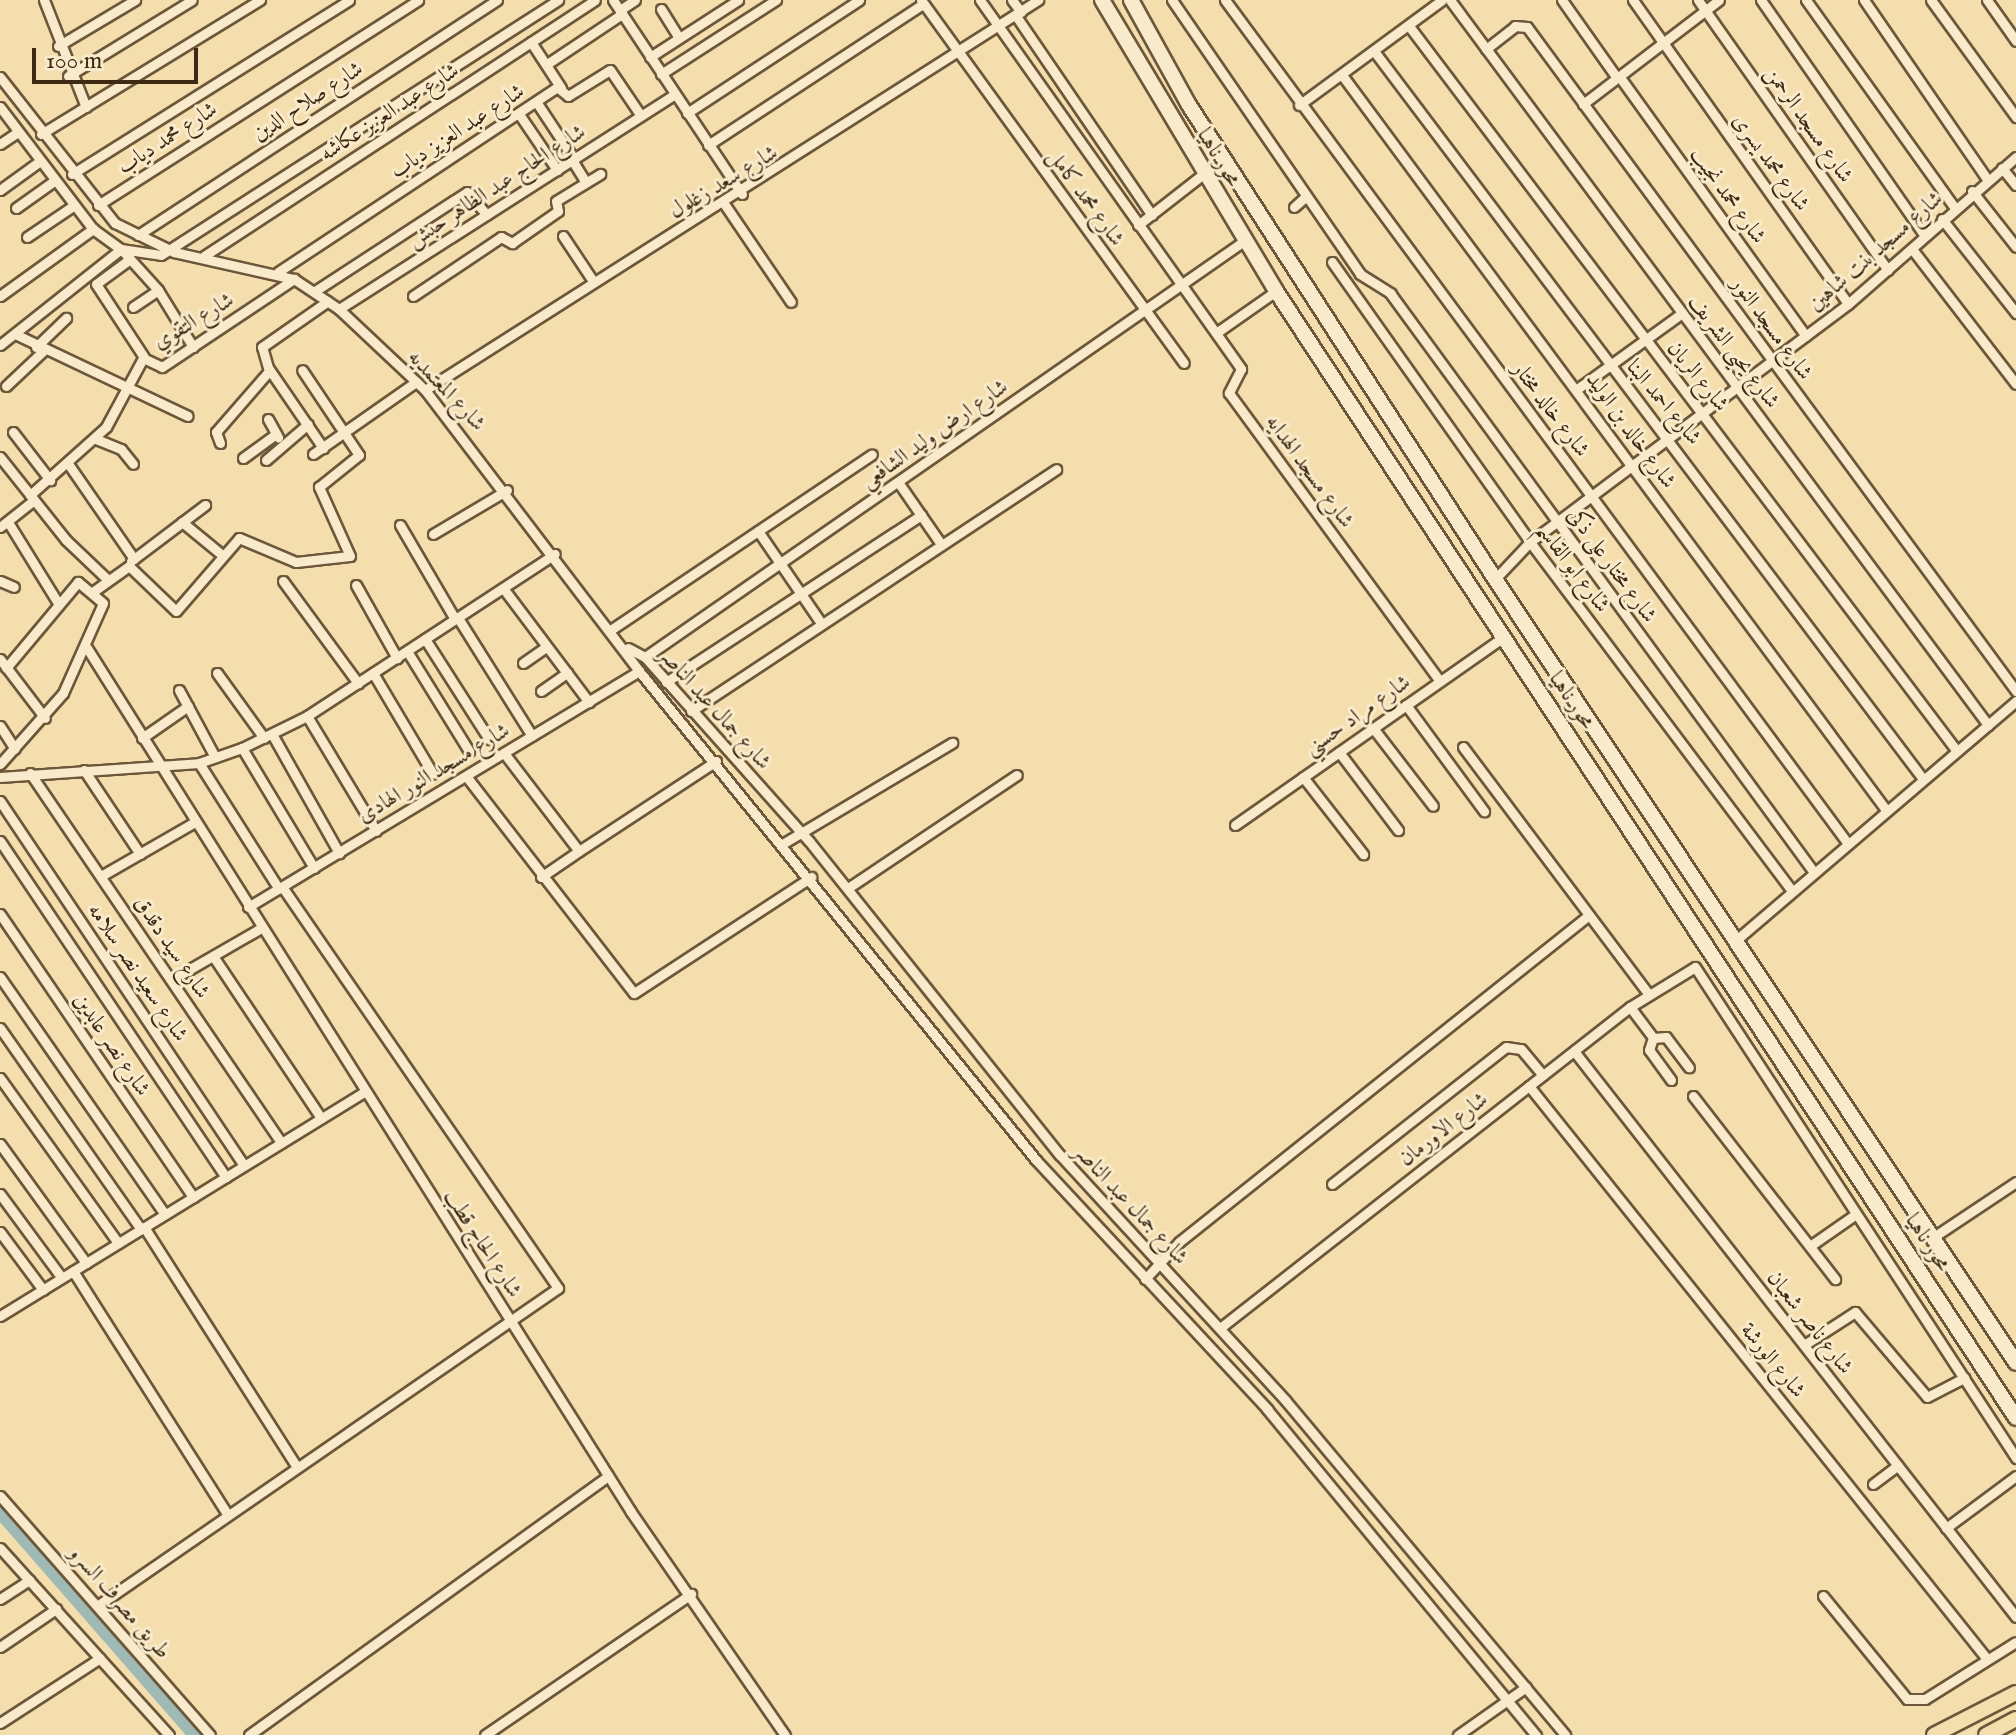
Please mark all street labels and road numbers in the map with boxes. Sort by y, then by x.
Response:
street label: شارع صلاح الدين [248,56,368,148]
street label: شارع عبد العزيز عكاشه [316,58,464,168]
street label: شارع مسجد الرحمن [1758,62,1858,188]
street label: شارع عبد العزيز دياب [386,79,530,185]
street label: شارع محمد دياب [113,97,223,181]
street label: شارع محمد يسرى [1726,109,1814,217]
street label: شارع الحاج عبد الظاهر حبش [403,119,591,255]
street label: محور ناهيا [1190,124,1246,192]
street label: شارع سعد زغلول [665,140,783,226]
street label: شارع محمد نجيب [1683,142,1771,250]
street label: شارع محمد كامل [1041,144,1129,252]
street label: شارع مسجد بنت شاهين [1803,186,1949,318]
street label: شارع مسجد النور [1725,272,1817,386]
street label: شارع التقوي [149,288,239,356]
street label: شارع يحيى الشريف [1682,290,1784,414]
street label: شارع الريان [1660,336,1734,418]
street label: شارع المعتمديه [402,345,490,437]
street label: شارع احمد البنا [1620,355,1706,451]
street label: شارع خالد مختار [1506,357,1594,463]
street label: شارع خالد بن الوليد [1579,368,1681,494]
street label: شارع ارض وليد الشافعي [856,375,1014,495]
street label: شارع مسجد الهدايه [1259,410,1359,534]
street label: شارع مختار على ذكى [1561,503,1661,629]
street label: شارع ابو القاسم [1529,518,1615,618]
street label: شارع جمال عبد الناصر [652,642,776,776]
street label: محور ناهيا [1542,667,1600,735]
street label: شارع مراد حسني [1300,670,1416,762]
street label: شارع مسجد النور الهادى [353,718,515,830]
street label: شارع سيد دقدق [127,892,215,1004]
street label: شارع سعيد نصر سلامه [81,899,193,1047]
street label: شارع نصر عابدين [67,988,155,1102]
street label: شارع الاورمان [1394,1087,1494,1173]
street label: شارع جمال عبد الناصر [1067,1139,1193,1271]
street label: شارع الحاج قطب [437,1185,527,1303]
street label: محور ناهيا [1898,1209,1956,1277]
street label: شارع ناصر شعبان [1760,1266,1858,1380]
street label: شارع الورشة [1734,1318,1810,1404]
street label: طريق مصرف السرو [63,1541,175,1665]

